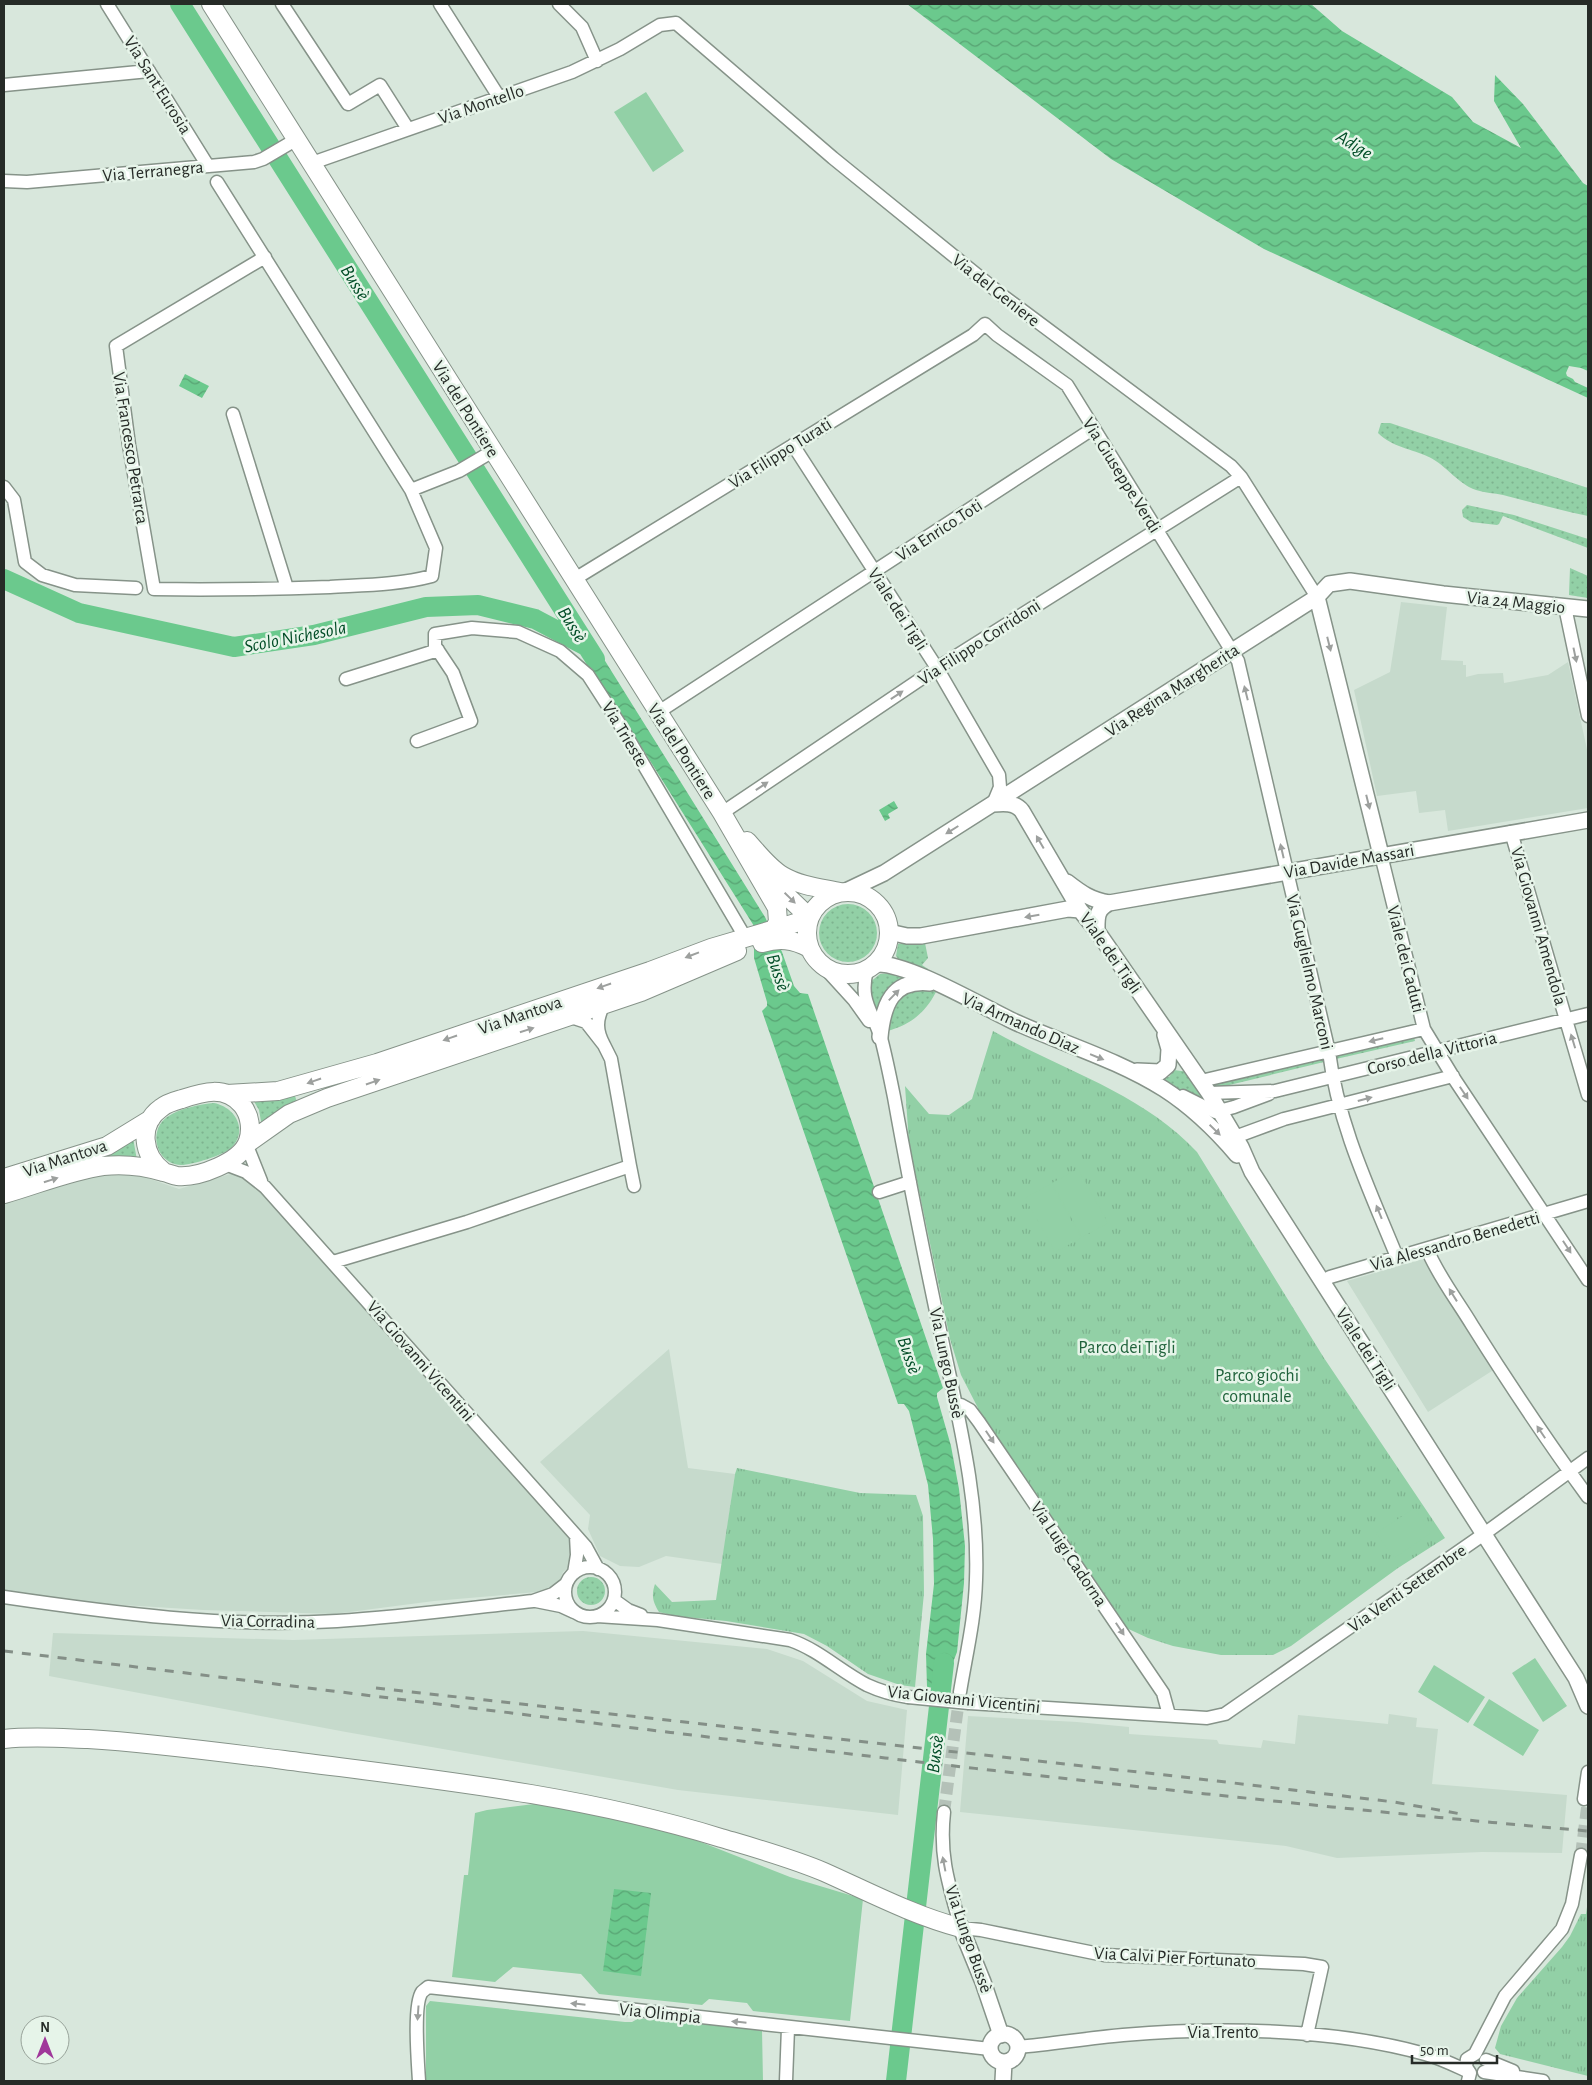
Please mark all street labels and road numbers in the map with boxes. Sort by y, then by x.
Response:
street label: Via Sant'Eurosia [120,33,194,138]
street label: Via Montello [436,82,527,128]
street label: Via Terranegra [102,159,204,185]
street label: Via del Geniere [948,251,1043,330]
street label: Via del Pontiere [428,358,502,461]
street label: Via Francesco Petrarca [109,371,151,526]
street label: Via Filippo Turati [726,415,835,493]
street label: Via Giuseppe Verdi [1079,415,1164,536]
street label: Via Enrico Toti [893,496,986,565]
street label: Viale dei Tigli [864,565,930,654]
street label: Via 24 Maggio [1466,589,1566,617]
street label: Via Filippo Corridoni [915,597,1044,689]
street label: Via Regina Margherita [1102,641,1243,741]
street label: Via Trieste [598,699,650,770]
street label: Via del Pontiere [644,701,719,803]
street label: Via Davide Massari [1283,842,1416,882]
street label: Via Giovanni Amendola [1507,845,1569,1008]
street label: Via Guglielmo Marconi [1282,893,1336,1052]
street label: Viale dei Caduti [1383,904,1427,1015]
street label: Viale dei Tigli [1076,910,1145,997]
street label: Via Armando Diaz [959,990,1082,1058]
street label: Via Mantova [476,993,564,1039]
street label: Corso della Vittoria [1366,1029,1499,1079]
street label: Via Mantova [21,1137,109,1181]
street label: Via Alessandro Benedetti [1368,1209,1542,1275]
street label: Via Giovanni Vicentini [363,1298,477,1425]
street label: Viale dei Tigli [1332,1305,1398,1394]
street label: Via Lungo Bussè [926,1306,967,1420]
street label: Via Luigi Cadorna [1027,1499,1110,1610]
street label: Via Venti Settembre [1345,1541,1470,1636]
street label: Via Corradina [221,1612,315,1632]
street label: Via Giovanni Vicentini [887,1683,1041,1717]
street label: Via Lungo Bussè [941,1883,995,1995]
street label: Via Calvi Pier Fortunato [1094,1945,1256,1971]
street label: Via Olimpia [618,2001,702,2027]
street label: Via Trento [1187,2024,1259,2042]

